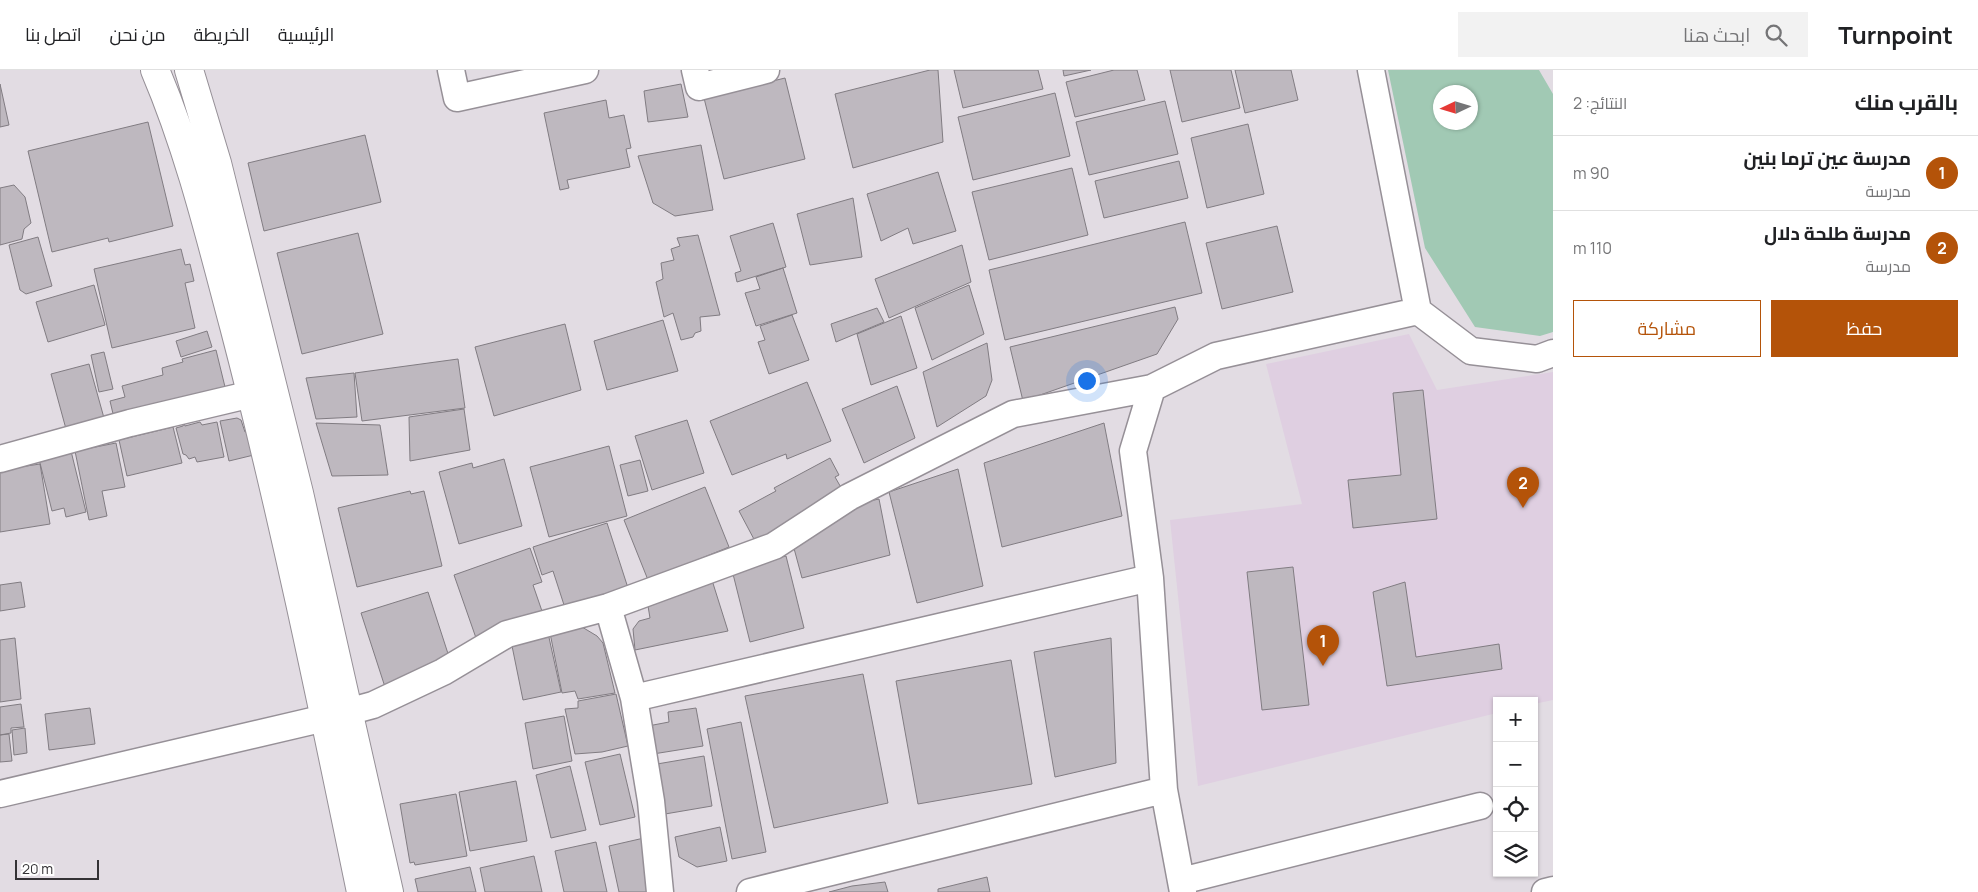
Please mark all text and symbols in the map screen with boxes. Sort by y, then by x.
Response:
search box [1458,12,1808,57]
text: Turnpoint [1838,18,1953,51]
icon: search [1762,21,1790,49]
text: اتصل بنا [25,22,82,46]
text: من نحن [110,22,166,46]
text: الخريطة [194,22,250,46]
text: الرئيسية [278,22,334,46]
text: ابحث هنا [1683,22,1750,48]
north arrow [1433,85,1478,130]
text: بالقرب منك [1855,88,1958,116]
text: النتائج: 2 [1573,92,1627,114]
text: مدرسة عين ترما بنين [1743,145,1911,171]
text: 90 m [1573,162,1609,184]
text: 1 [1939,162,1946,184]
text: مدرسة [1865,180,1911,202]
text: مدرسة طلحة دلال [1764,220,1911,246]
text: 110 m [1573,237,1612,259]
text: 2 [1937,237,1947,259]
text: مدرسة [1865,255,1911,277]
button: مشاركة [1573,300,1761,357]
button: حفظ [1771,300,1958,357]
your location [1074,368,1100,394]
pin: 2 [1507,467,1539,508]
pin: 1 [1307,625,1339,666]
map controls [1493,697,1538,877]
button: + [1493,697,1538,742]
button: − [1493,742,1538,787]
button: locate [1493,787,1538,832]
button: layers [1493,832,1538,877]
scale bar [15,857,99,880]
text: 20 m [22,859,53,878]

